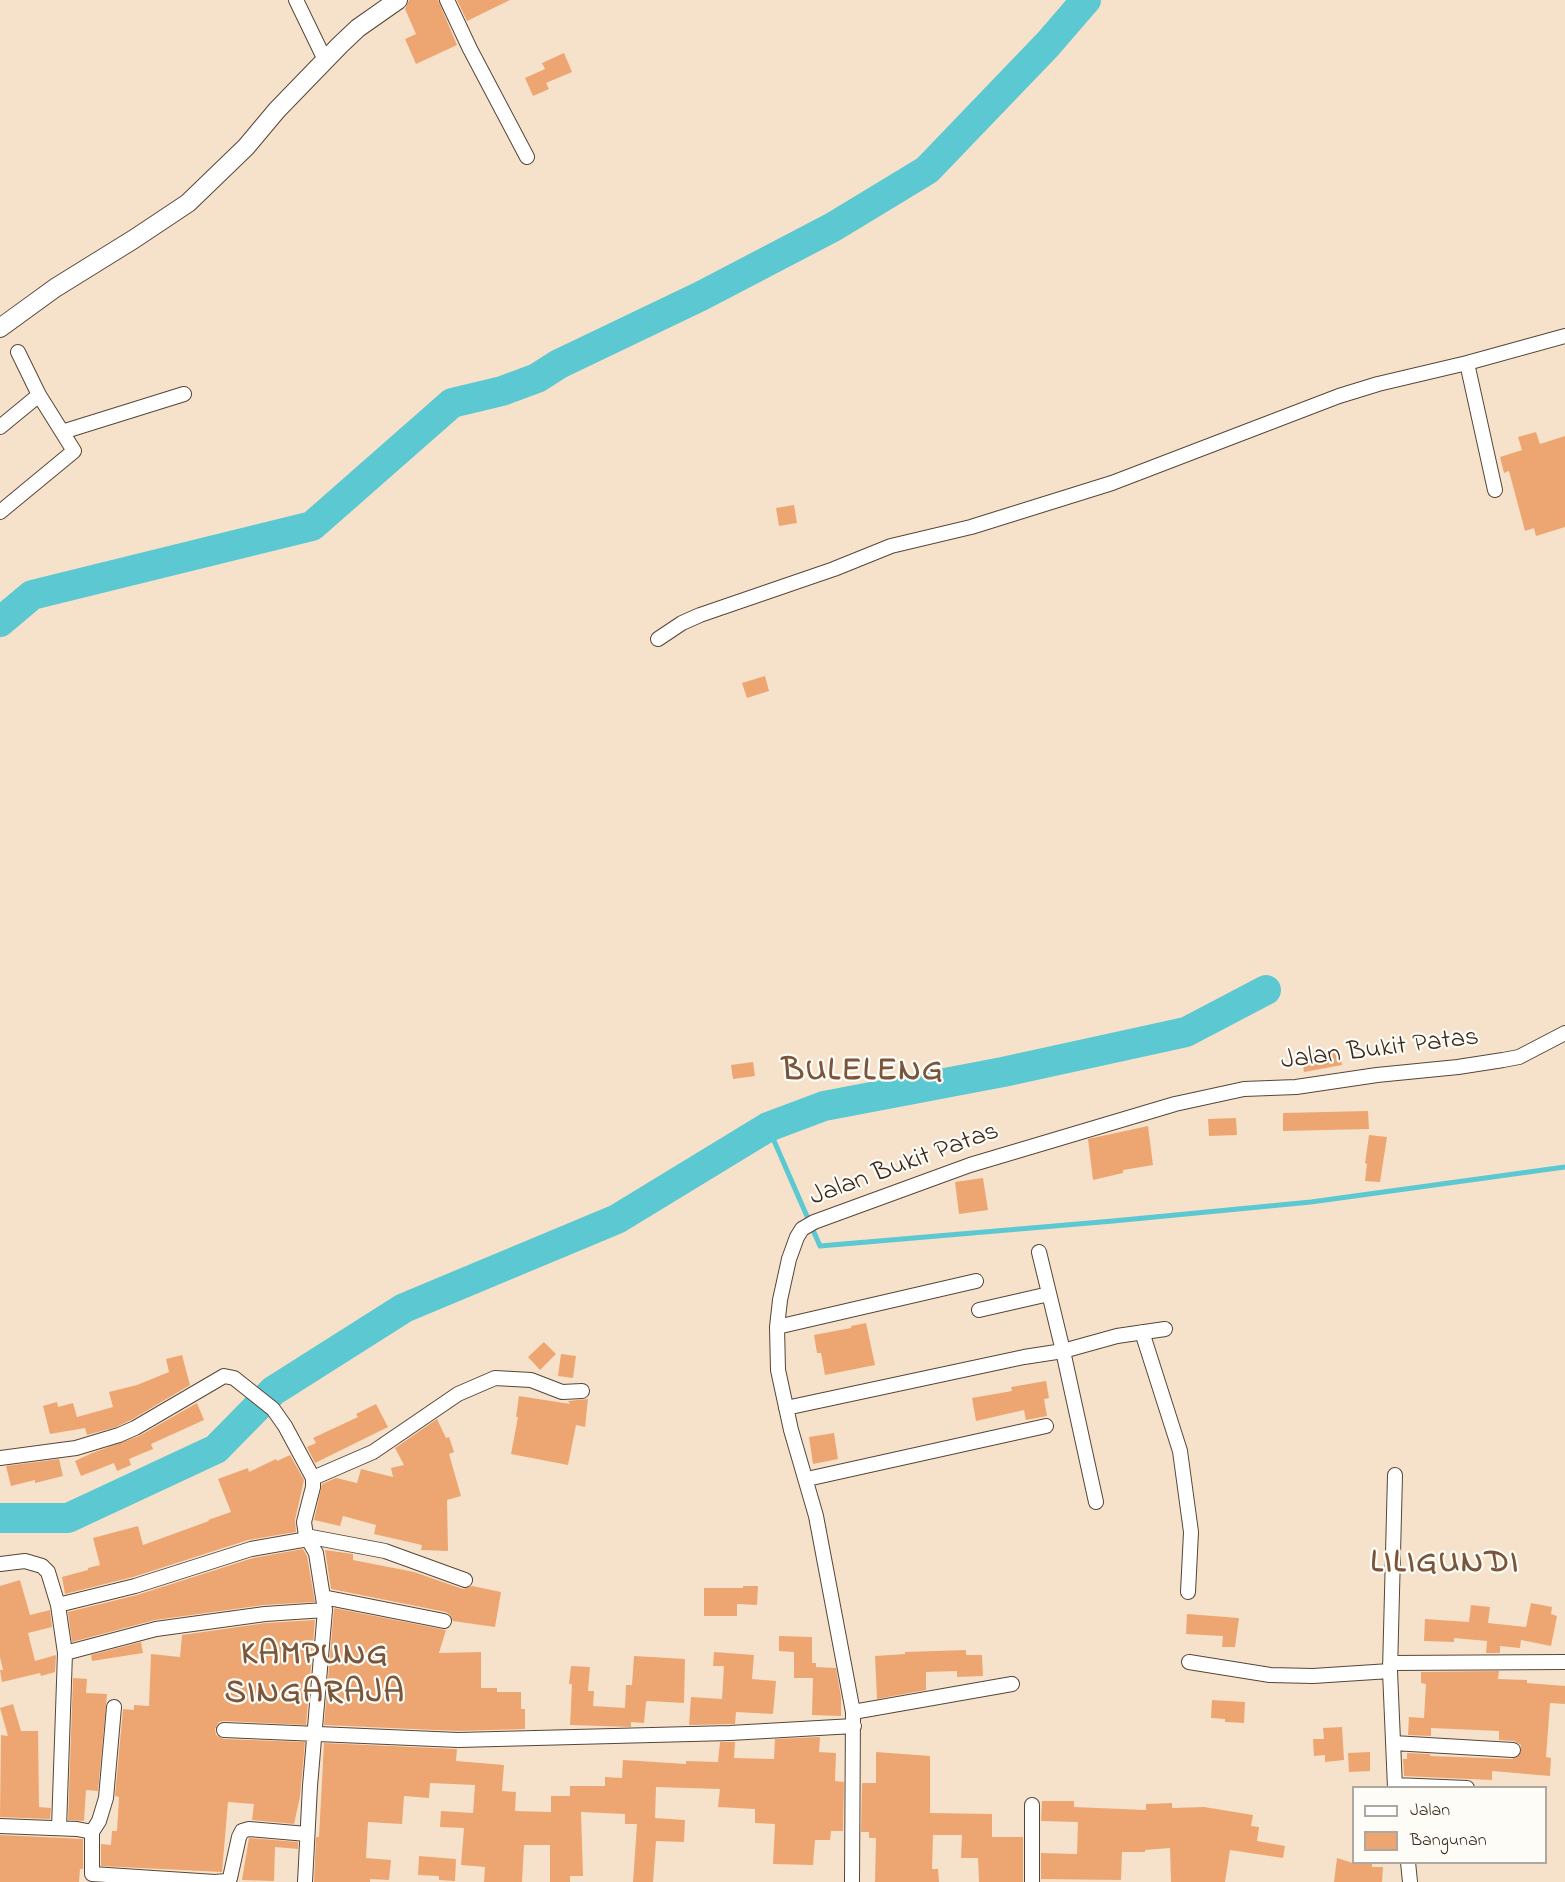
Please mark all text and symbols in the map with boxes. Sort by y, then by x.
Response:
street label: Jalan Bukit Patas [1279,1023,1481,1079]
district label: BULELENG [782,1054,944,1094]
street label: Jalan Bukit Patas [806,1117,1004,1215]
district label: LILIGUNDI [1370,1546,1520,1586]
district label: KAMPUNG SINGARAJA [225,1638,405,1716]
legend [1352,1786,1547,1864]
text: Jalan [1410,1798,1450,1824]
text: Bangunan [1410,1828,1487,1854]

